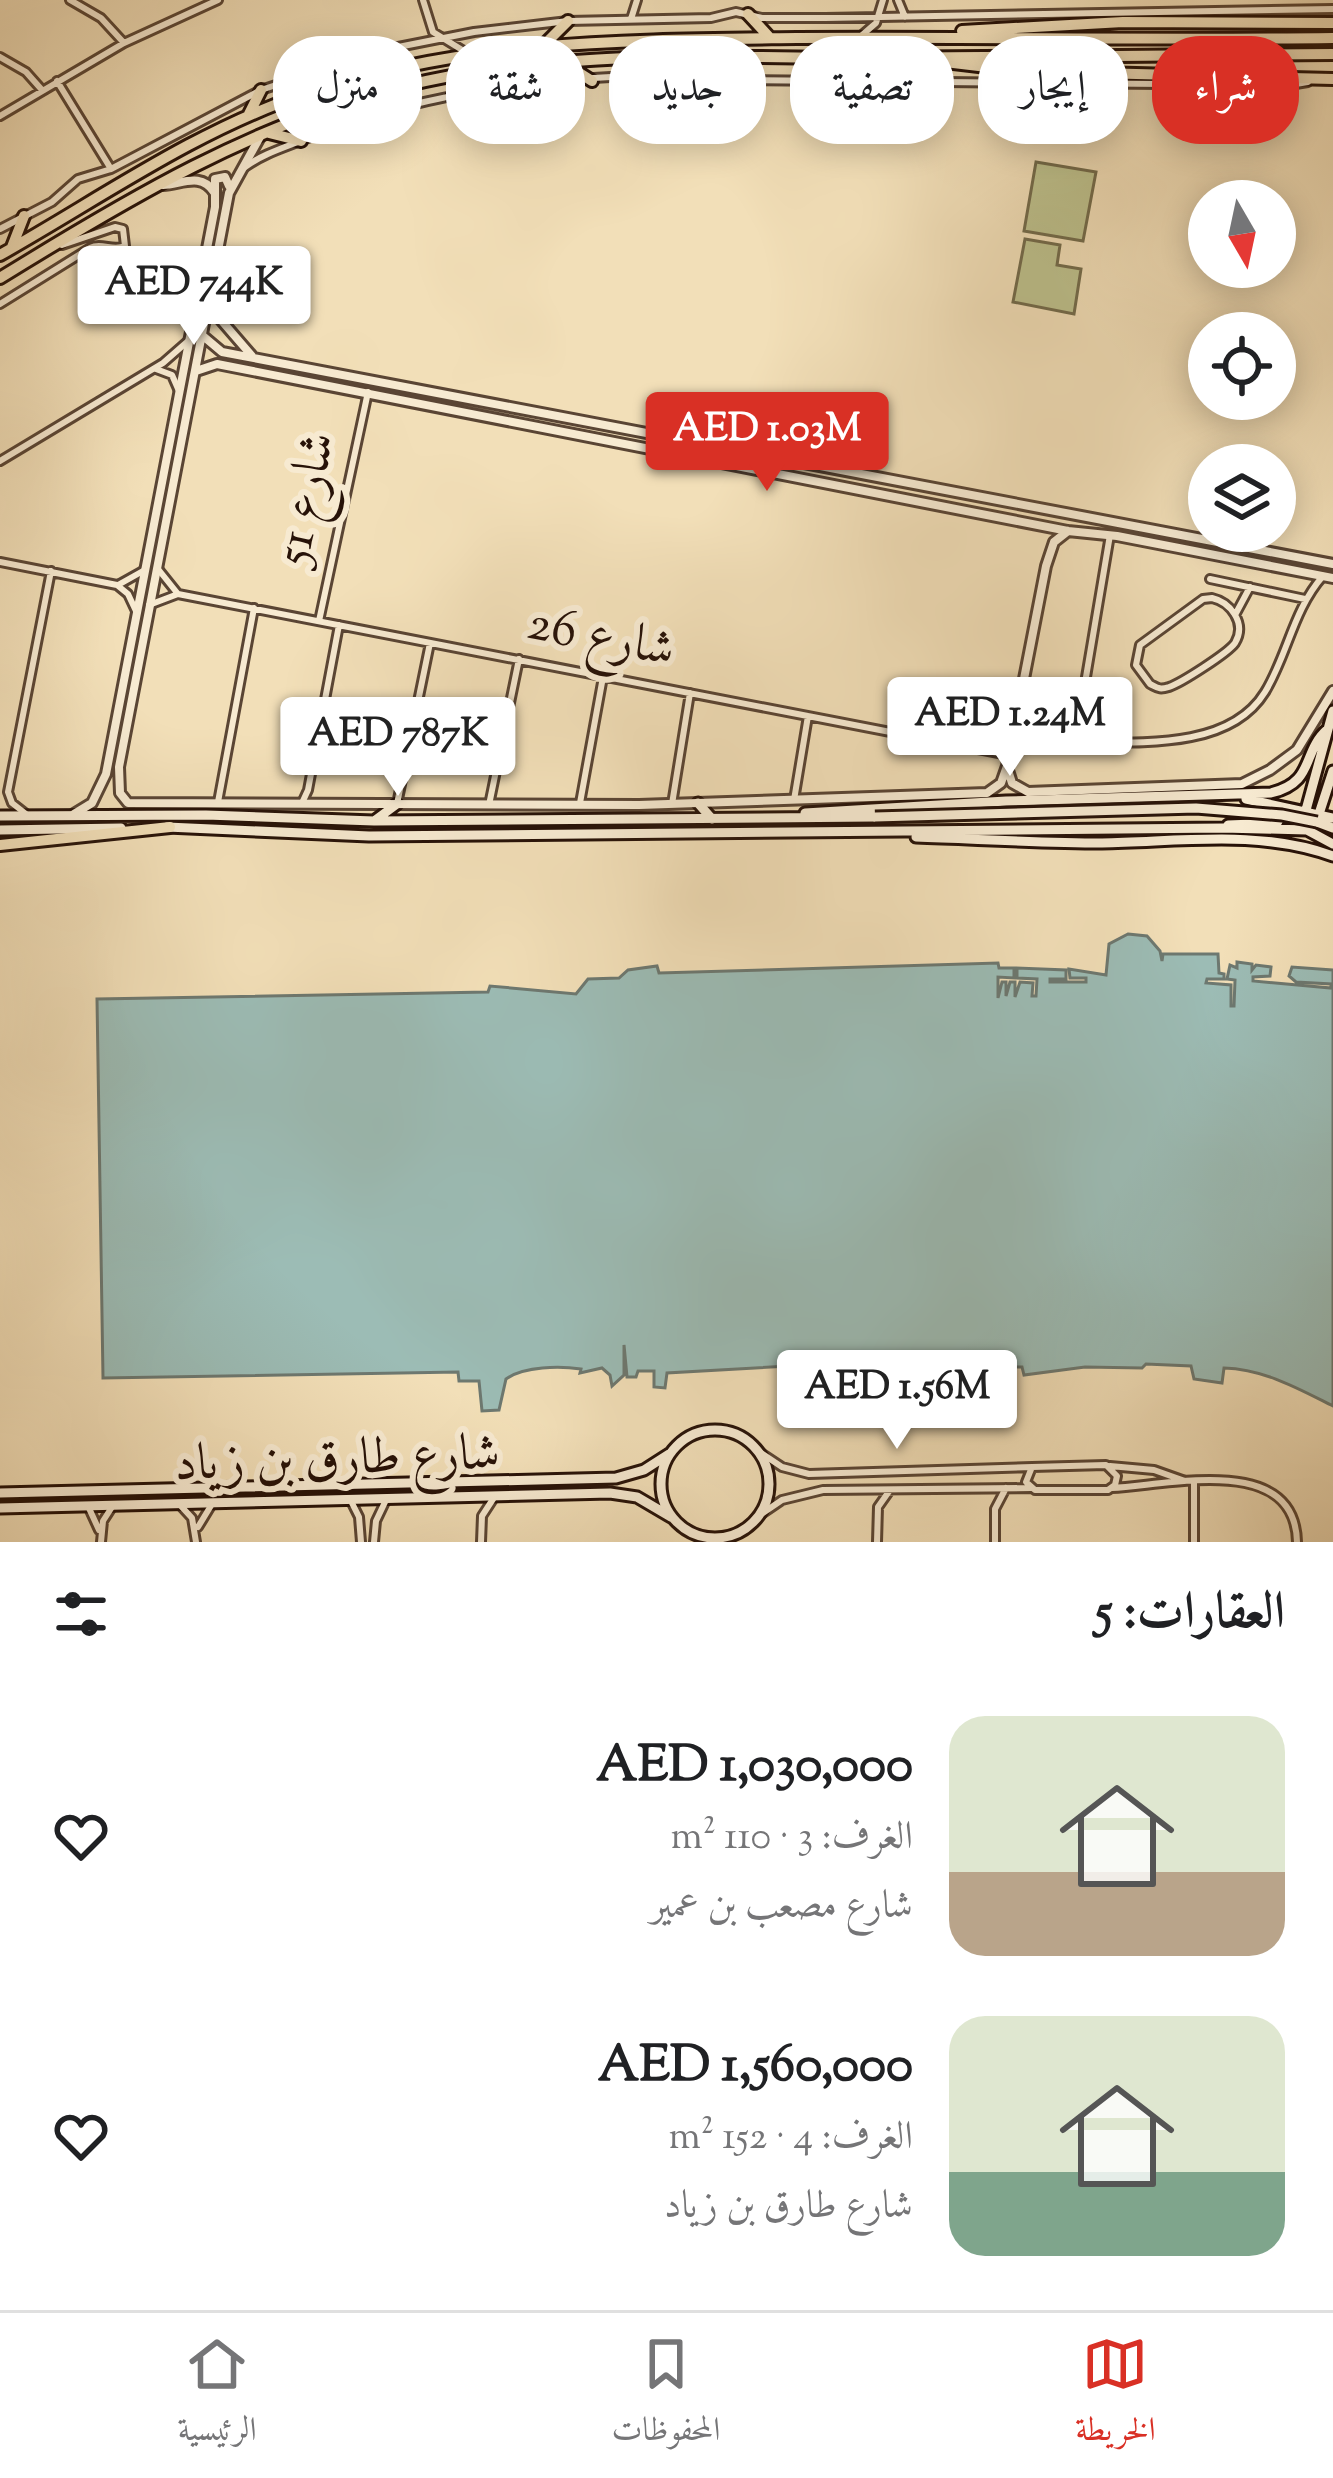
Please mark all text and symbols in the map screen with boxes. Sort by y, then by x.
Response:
chip: منزل [273,36,422,144]
chip: شقة [446,36,585,144]
chip: جديد [609,36,766,144]
chip: تصفية [790,36,954,144]
chip: إيجار [978,36,1128,144]
chip: شراء [1152,36,1299,144]
north arrow [1188,180,1296,288]
map controls [1188,180,1296,552]
pin: AED 744K [70,246,318,348]
text: AED 744K [105,257,283,313]
button: locate [1188,312,1296,420]
pin: AED 1.03M [630,392,904,494]
text: AED 1.03M [673,403,861,459]
street label: شارع 51 [258,426,359,575]
button: layers [1188,444,1296,552]
street label: شارع 26 [521,589,681,690]
pin: AED 1.24M [873,677,1147,779]
text: AED 1.24M [914,688,1106,744]
pin: AED 787K [274,697,522,799]
text: AED 787K [307,708,489,764]
pin: AED 1.56M [760,1350,1034,1452]
text: AED 1.56M [804,1361,990,1417]
street label: شارع طارق بن زياد [173,1419,501,1504]
text: العقارات: 5 [1095,1578,1285,1651]
icon: filters [48,1581,114,1647]
text: AED 1,030,000 [596,1731,913,1804]
icon: home [1045,1764,1189,1908]
icon: heart [48,1803,114,1869]
text: الغرف: 3 · 110 m² [671,1811,913,1867]
text: شارع مصعب بن عمير [650,1880,913,1936]
text: AED 1,560,000 [598,2031,913,2104]
icon: home [1045,2064,1189,2208]
icon: heart [48,2103,114,2169]
text: الغرف: 4 · 152 m² [669,2111,913,2167]
text: شارع طارق بن زياد [664,2180,913,2236]
tab: الرئيسية [177,2331,257,2461]
tab: المحفوظات [612,2331,720,2461]
tab: الخريطة [1075,2331,1156,2461]

